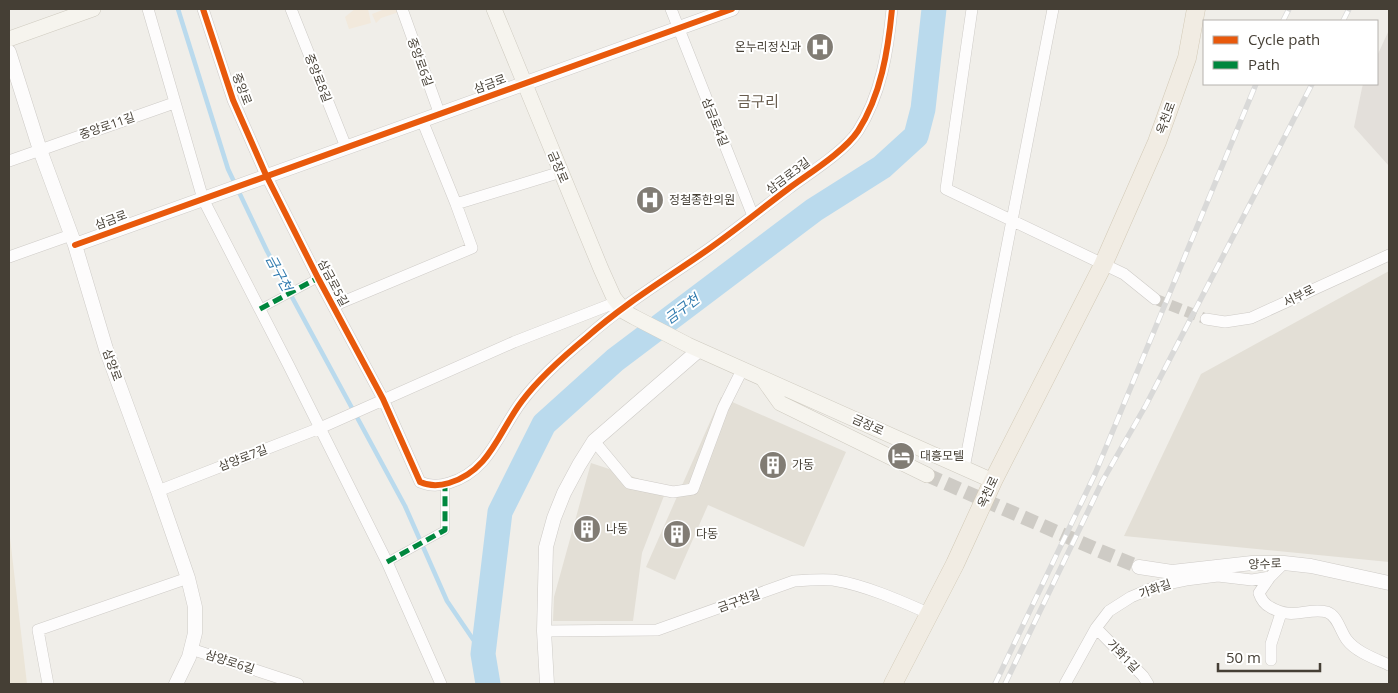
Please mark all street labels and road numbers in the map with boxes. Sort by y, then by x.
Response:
street label: 중앙로6길 [404,35,437,89]
street label: 중앙로8길 [301,51,336,105]
street label: 중앙로 [229,70,256,107]
street label: 삼금로 [471,70,508,97]
street label: 삼금로4길 [698,95,733,149]
street label: 옥천로 [1152,99,1179,136]
street label: 중앙로11길 [77,108,137,143]
street label: 금장로 [544,148,573,185]
street label: 삼금로3길 [762,153,813,198]
street label: 삼금로 [92,206,129,233]
street label: 삼금로5길 [314,256,353,309]
street label: 서부로 [1280,280,1317,311]
street label: 삼양로 [99,346,126,383]
street label: 금장로 [850,410,887,439]
street label: 삼양로7길 [216,440,270,475]
street label: 옥천로 [973,473,1002,510]
street label: 양수로 [1248,554,1282,573]
street label: 가화길 [1136,575,1173,602]
street label: 금구천길 [715,585,762,616]
street label: 가화1길 [1103,635,1143,676]
street label: 삼양로6길 [203,646,257,677]

